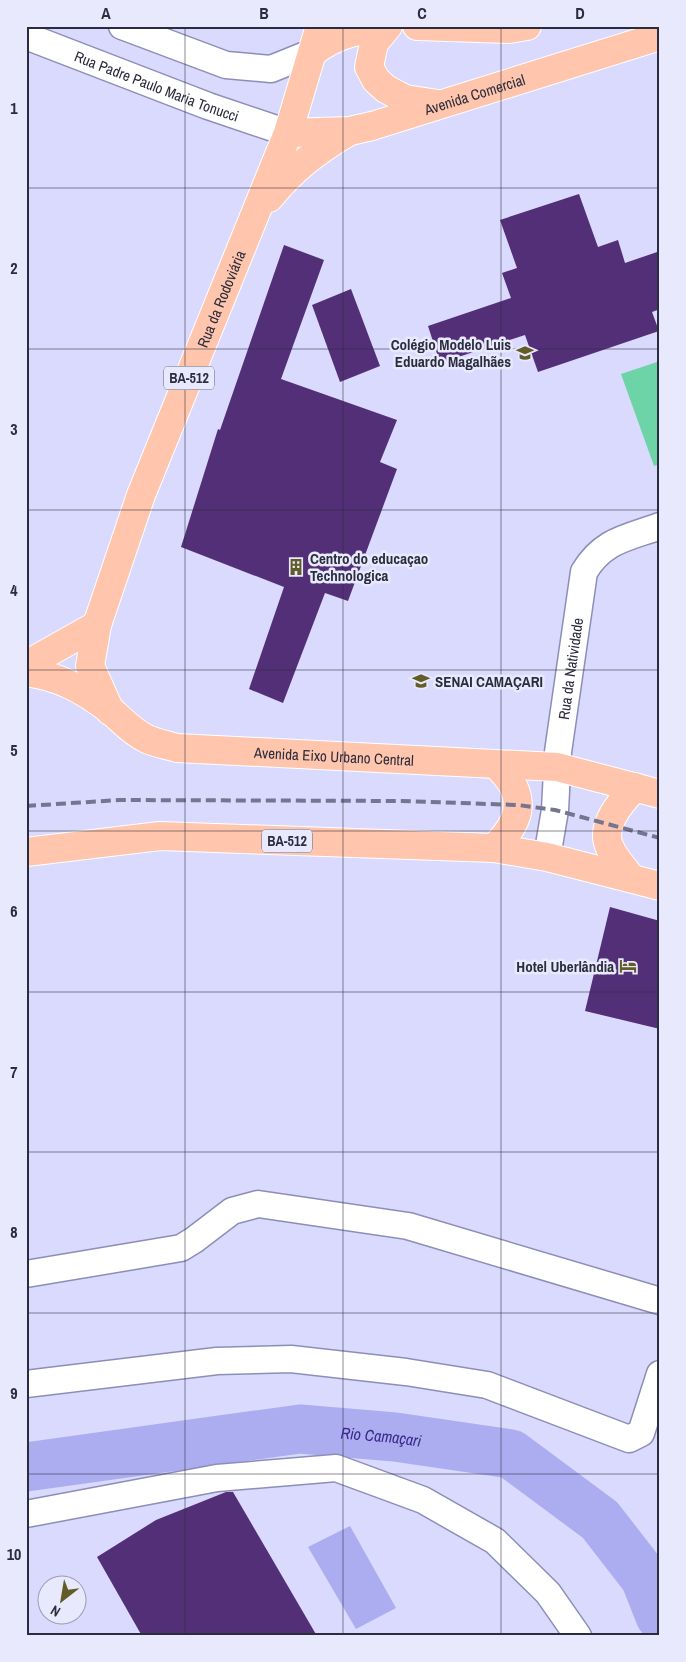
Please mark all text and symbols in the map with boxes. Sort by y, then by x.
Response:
text: A [101,2,111,24]
text: B [259,2,269,24]
text: C [417,2,427,24]
text: D [575,2,585,24]
street label: Rua Padre Paulo Maria Tonucci [72,45,242,126]
street label: Avenida Comercial [421,68,528,120]
text: 1 [10,97,18,119]
street label: Rua da Rodoviária [192,247,250,350]
text: 2 [10,257,18,279]
place label: Colégio Modelo Luis Eduardo Magalhães [391,334,511,372]
school or university icon: Colégio Modelo Luis Eduardo Magalhães [515,343,535,363]
road number: BA-512 [164,366,214,389]
text: 3 [10,418,18,440]
place label: Centro do educaçao Technologica [310,548,428,586]
building icon: Centro do educaçao Technologica [286,557,306,577]
text: 4 [10,579,18,601]
street label: Rua da Natividade [552,616,588,721]
school or university icon: SENAI CAMAÇARI [411,671,431,691]
place label: SENAI CAMAÇARI [435,671,543,692]
text: 5 [10,739,18,761]
street label: Avenida Eixo Urbano Central [253,741,414,770]
road number: BA-512 [262,829,312,852]
text: 6 [10,900,18,922]
place label: Hotel Uberlândia [516,956,614,977]
hotel icon: Hotel Uberlândia [618,956,638,976]
text: 7 [10,1061,18,1083]
text: 8 [10,1221,18,1243]
text: 9 [10,1382,18,1404]
water label: Rio Camaçari [340,1421,423,1452]
text: 10 [7,1543,21,1565]
north arrow [38,1574,88,1624]
text: N [47,1601,63,1621]

